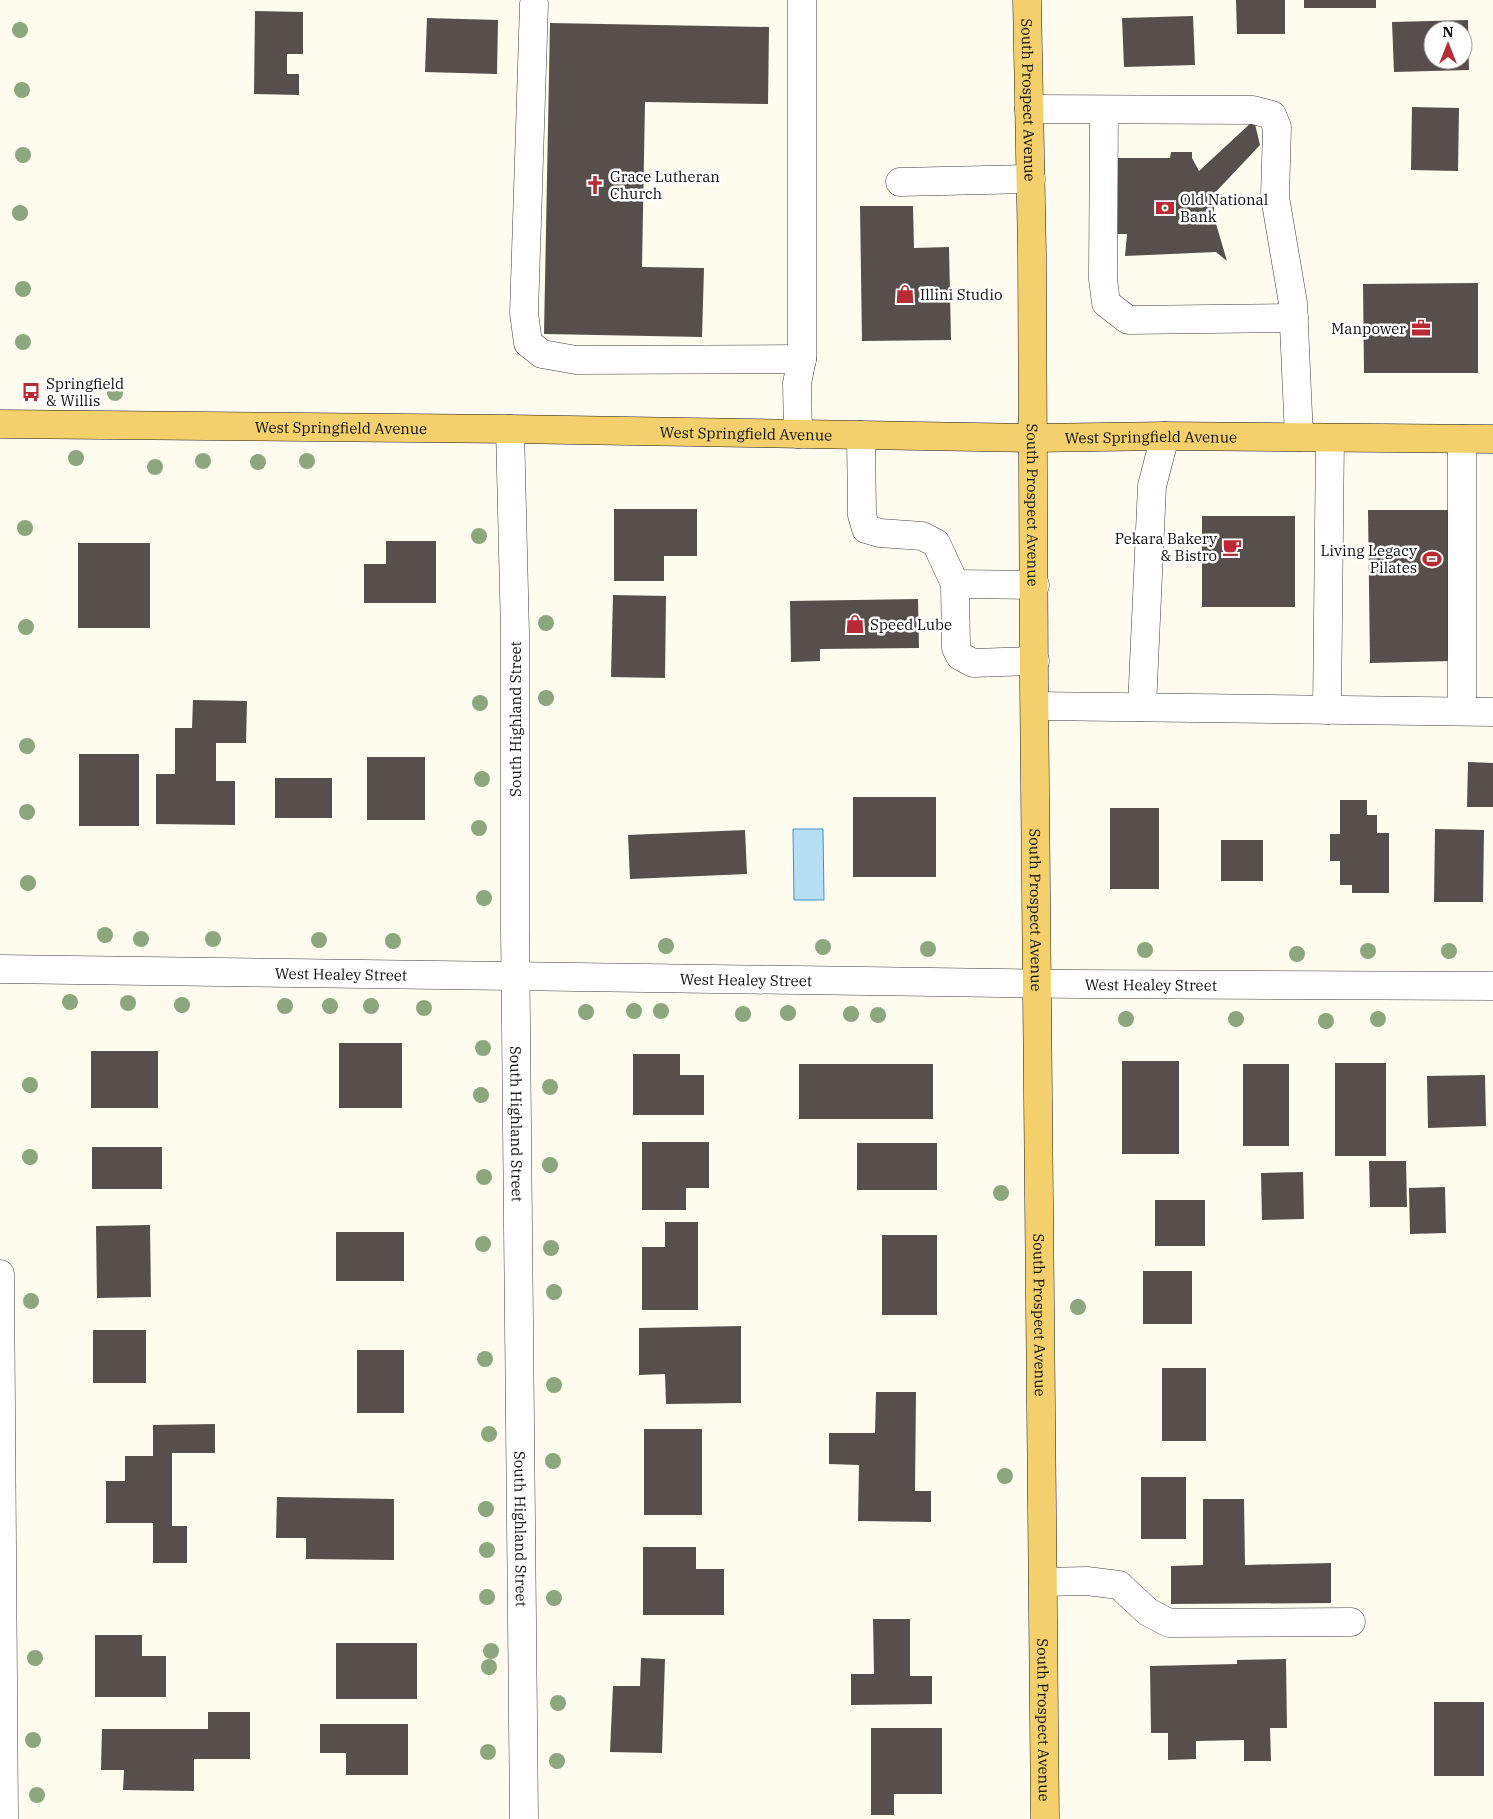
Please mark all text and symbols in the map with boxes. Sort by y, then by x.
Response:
street label: South Prospect Avenue [1018,18,1040,182]
north arrow [1423,20,1473,70]
text: N [1442,23,1454,41]
place label: Grace Lutheran Church [610,167,720,203]
church icon: Grace Lutheran Church [584,174,606,196]
place label: Old National Bank [1180,190,1268,226]
bank icon: Old National Bank [1154,197,1176,219]
shop icon: Illini Studio [894,283,916,305]
place label: Illini Studio [920,285,1002,304]
office icon: Manpower [1410,317,1432,339]
place label: Manpower [1331,319,1406,338]
place label: Springfield & Willis [46,374,124,410]
bus stop icon: Springfield & Willis [20,381,42,403]
street label: West Springfield Avenue [255,417,427,438]
street label: West Springfield Avenue [660,422,832,444]
street label: South Prospect Avenue [1023,423,1043,587]
street label: West Springfield Avenue [1065,426,1237,447]
place label: Pekara Bakery & Bistro [1115,529,1217,565]
cafe icon: Pekara Bakery & Bistro [1221,536,1243,558]
place label: Living Legacy Pilates [1320,541,1417,577]
sports icon: Living Legacy Pilates [1421,548,1443,570]
shop icon: Speed Lube [844,613,866,635]
place label: Speed Lube [870,615,952,634]
street label: South Highland Street [506,641,525,797]
street label: South Prospect Avenue [1026,828,1046,992]
street label: West Healey Street [275,963,407,984]
street label: West Healey Street [680,969,812,990]
street label: West Healey Street [1085,975,1217,994]
street label: South Highland Street [507,1046,527,1202]
street label: South Prospect Avenue [1030,1233,1050,1397]
street label: South Highland Street [511,1451,531,1607]
street label: South Prospect Avenue [1034,1638,1054,1802]

